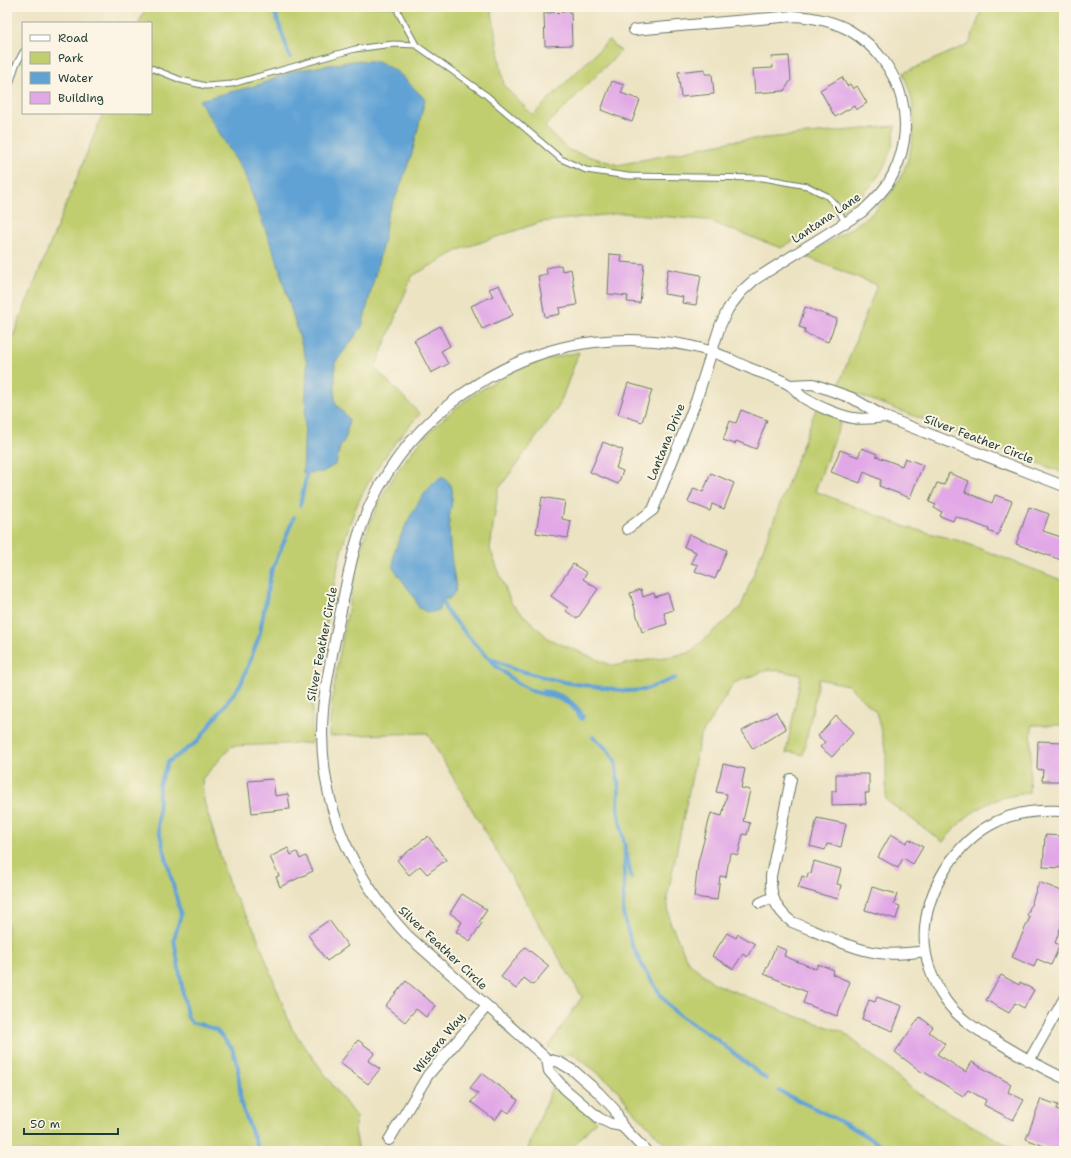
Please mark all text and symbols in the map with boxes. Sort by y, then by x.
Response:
legend [22,22,152,114]
text: Road [58,30,89,46]
text: Park [58,50,84,66]
text: Water [58,70,94,86]
text: Building [58,90,104,106]
street label: Lantana Lane [788,189,864,247]
street label: Lantana Drive [643,401,689,483]
street label: Silver Feather Circle [922,411,1036,467]
street label: Silver Feather Circle [303,585,341,703]
street label: Silver Feather Circle [395,902,491,994]
street label: Wistera Way [410,1009,468,1077]
scale bar [24,1110,118,1136]
text: 50 m [30,1116,60,1132]

